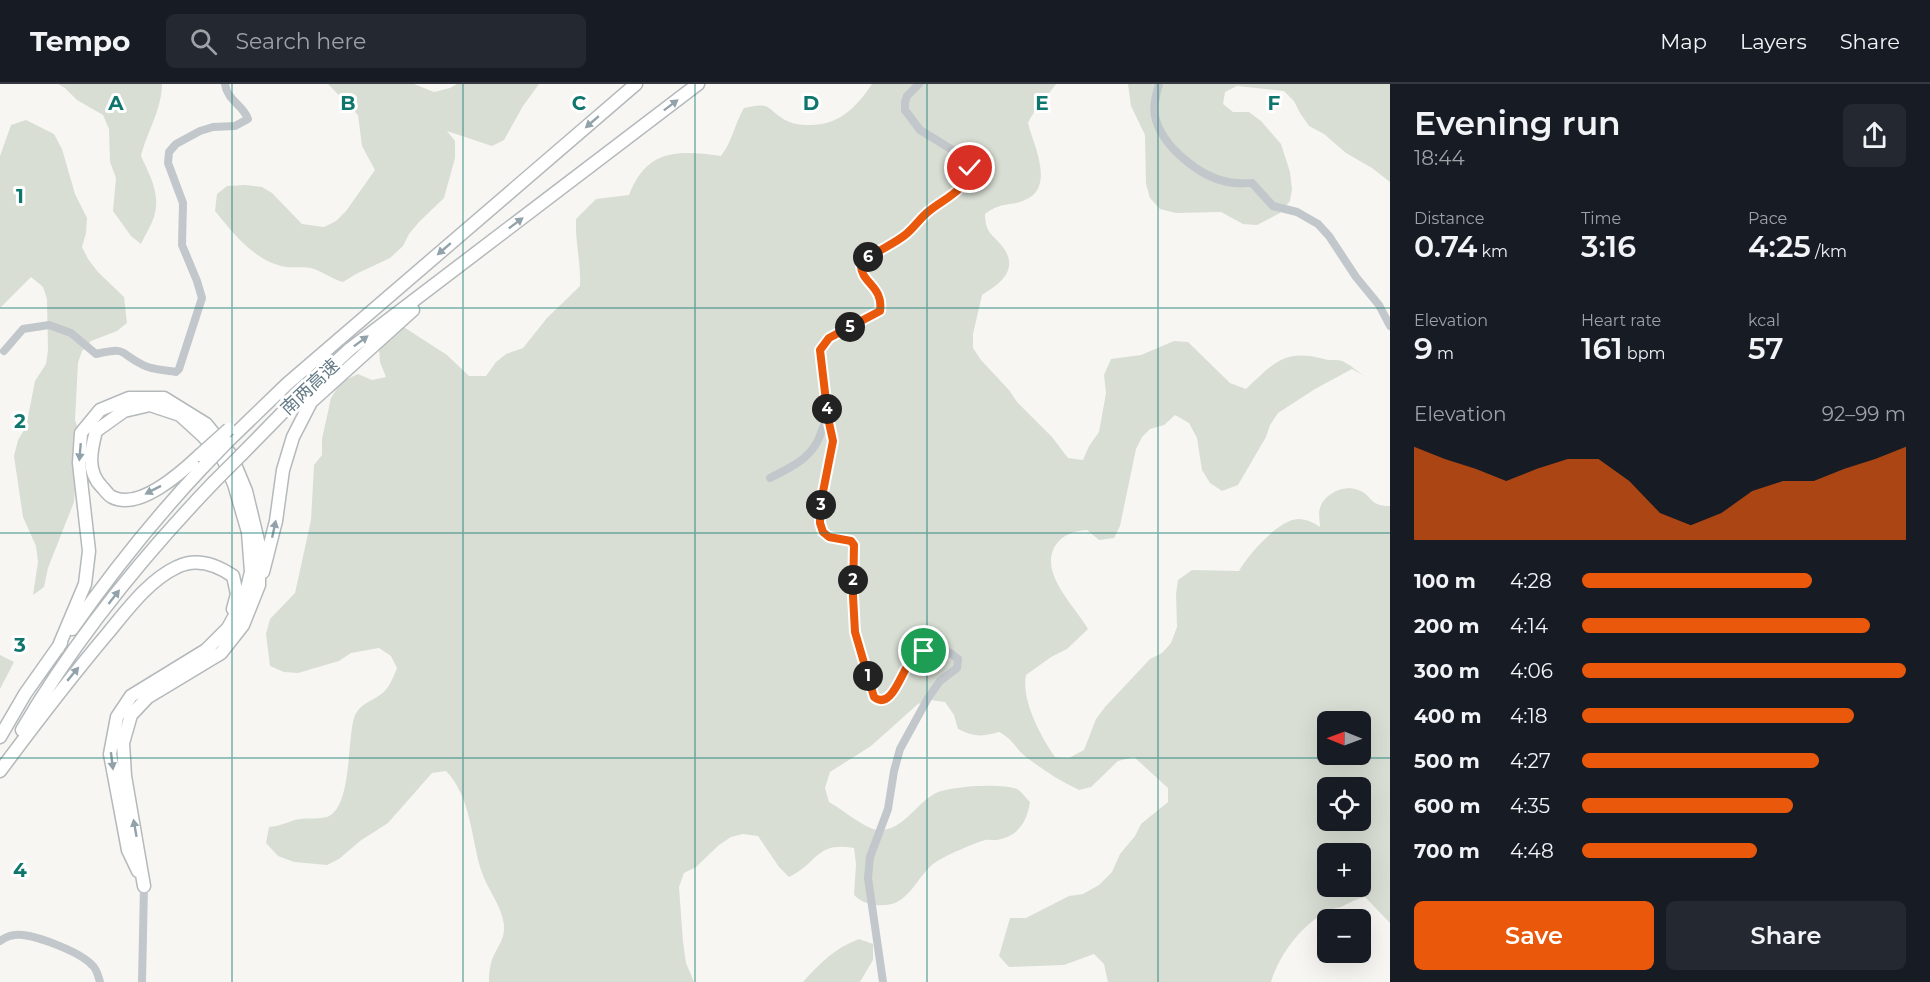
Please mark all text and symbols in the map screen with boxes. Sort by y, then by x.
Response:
search box [166,14,586,68]
text: Tempo [30,24,130,58]
icon: search [187,25,220,58]
text: Search here [235,28,366,55]
text: Map [1660,29,1707,54]
text: Layers [1740,29,1807,54]
text: Share [1840,29,1900,54]
text: A [107,91,124,115]
text: B [340,91,356,115]
text: C [572,91,587,115]
text: D [803,91,819,115]
text: E [1035,91,1049,115]
text: F [1268,91,1281,115]
one-way arrow [663,98,679,111]
text: Evening run [1414,103,1621,143]
button: share [1843,104,1906,167]
one-way arrow [585,115,600,128]
pin [944,142,995,193]
text: 18:44 [1414,146,1465,170]
icon: check [953,151,986,184]
text: 1 [16,184,24,208]
text: Distance [1414,209,1484,228]
text: Time [1581,209,1621,228]
text: Pace [1748,209,1787,228]
one-way arrow [508,217,524,229]
text: 0.74 [1414,228,1477,265]
text: 3:16 [1581,228,1636,265]
text: 4:25 [1748,228,1811,265]
one-way arrow [437,242,452,255]
pin: 6 [853,242,883,272]
text: km [1477,242,1508,261]
text: /km [1811,242,1847,261]
text: 6 [863,247,873,266]
text: Elevation [1414,311,1488,330]
text: Heart rate [1581,311,1661,330]
text: kcal [1748,311,1780,330]
pin: 5 [835,312,865,342]
text: 5 [845,317,855,336]
text: 9 [1414,330,1433,367]
text: 161 [1581,330,1623,367]
text: 57 [1748,330,1783,367]
one-way arrow [352,335,368,347]
text: m [1433,344,1454,363]
text: bpm [1623,344,1666,363]
street label: 南两高速 [276,354,344,420]
pin: 4 [812,394,842,424]
text: 4 [821,399,833,418]
text: Elevation [1414,402,1506,426]
text: 92–99 m [1822,402,1906,426]
text: 2 [14,409,26,433]
one-way arrow [75,443,85,462]
one-way arrow [144,485,161,495]
pin: 3 [806,490,836,520]
text: 3 [816,495,826,514]
one-way arrow [270,519,279,538]
pin: 2 [838,565,868,595]
text: 100 m [1414,569,1476,593]
text: 4:28 [1510,569,1552,593]
text: 2 [848,570,858,589]
one-way arrow [107,589,119,604]
text: 200 m [1414,614,1480,638]
text: 4:14 [1510,614,1548,638]
pin [898,625,949,676]
text: 3 [13,633,26,657]
icon: arrive [907,634,940,667]
text: 300 m [1414,659,1480,683]
text: 4:06 [1510,659,1553,683]
pin: 1 [853,661,883,691]
one-way arrow [67,666,80,682]
text: 1 [865,666,871,685]
text: 400 m [1414,704,1482,728]
text: 4:18 [1510,704,1548,728]
north arrow [1317,711,1371,765]
map controls [1317,711,1371,963]
text: 500 m [1414,749,1480,773]
text: 4:27 [1510,749,1551,773]
one-way arrow [107,752,117,771]
button: locate [1317,777,1371,831]
text: 600 m [1414,794,1481,818]
text: 4:35 [1510,794,1550,818]
one-way arrow [130,818,139,837]
text: 700 m [1414,839,1480,863]
text: 4:48 [1510,839,1554,863]
button: + [1317,843,1371,897]
text: 4 [13,858,27,882]
button: Save [1414,901,1654,970]
button: Share [1666,901,1906,970]
button: − [1317,909,1371,963]

